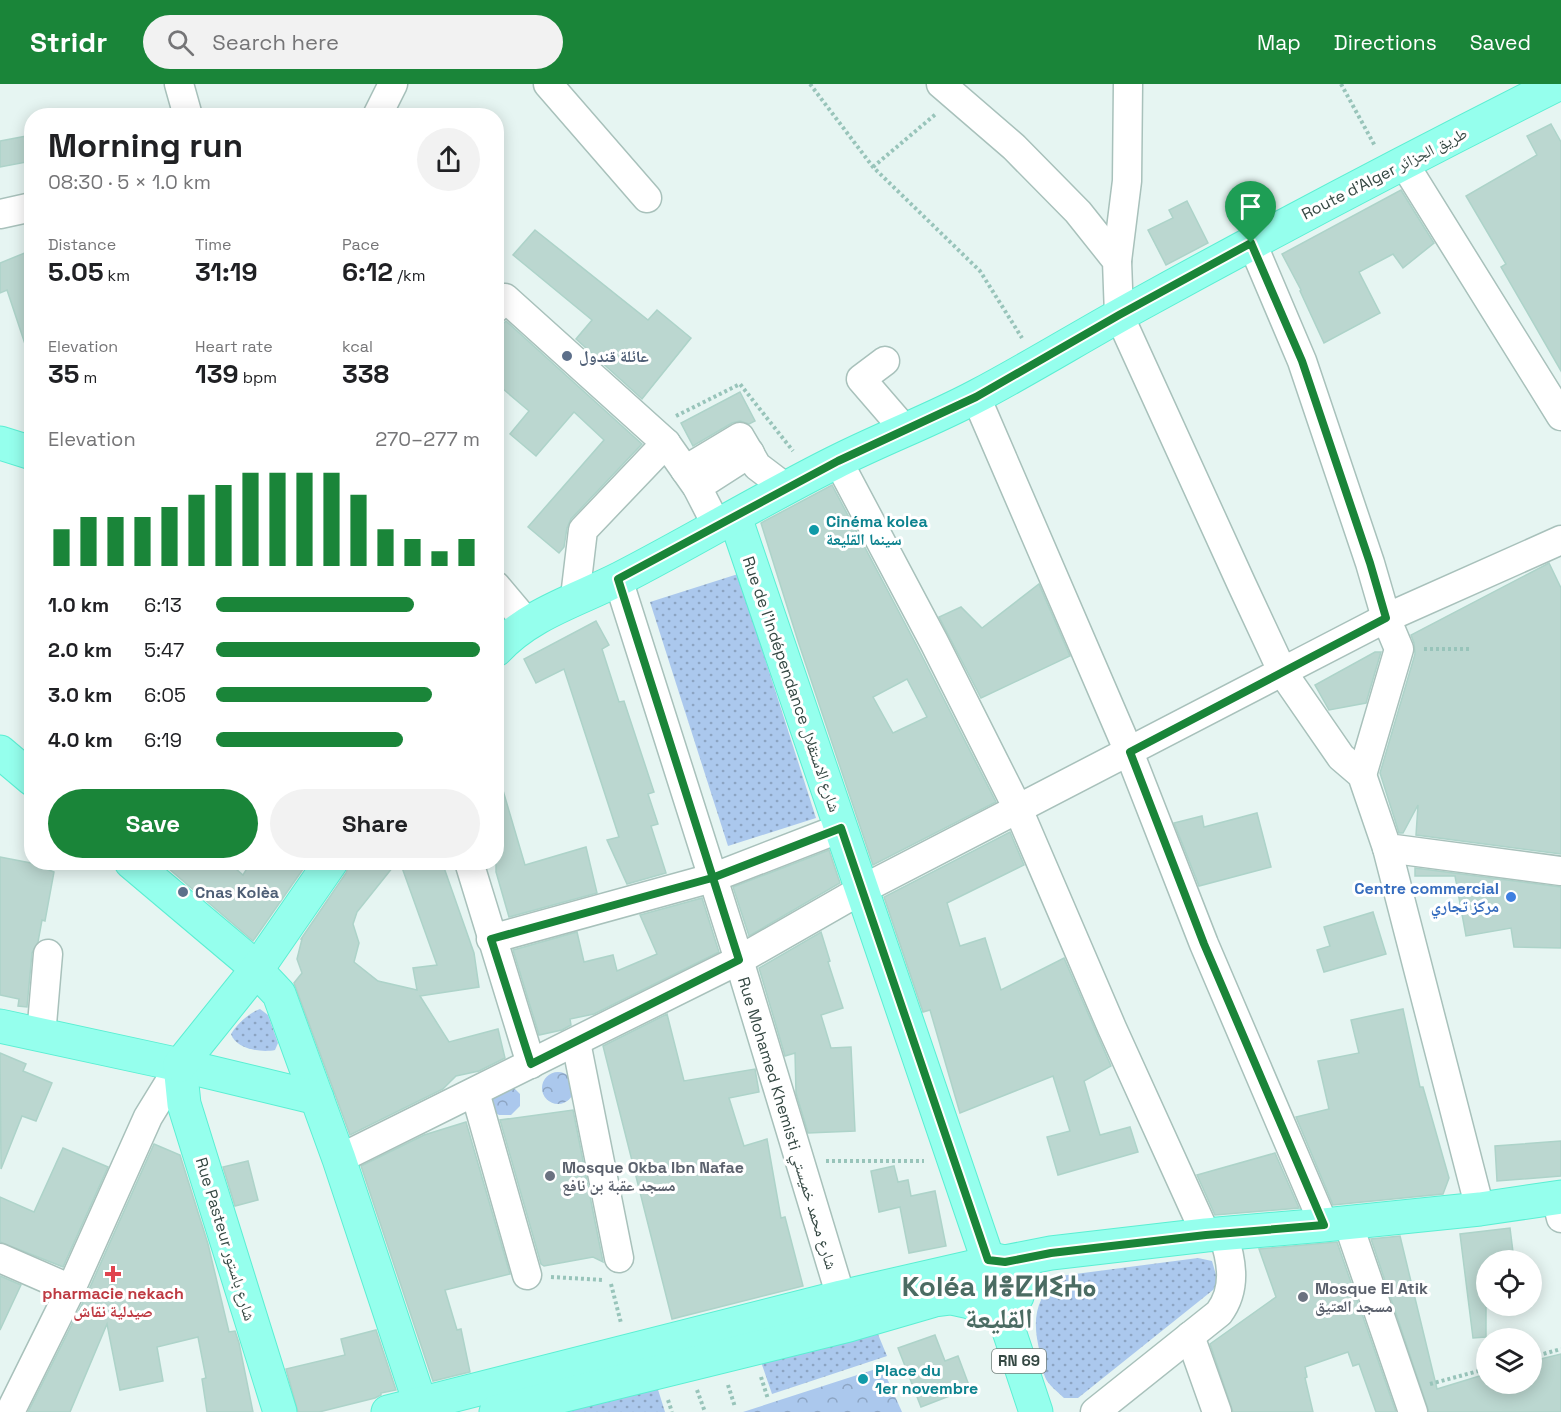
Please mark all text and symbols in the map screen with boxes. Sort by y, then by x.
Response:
search box [143,15,563,69]
text: Stridr [30,24,107,60]
icon: search [164,26,197,59]
text: Search here [212,28,339,56]
text: Map [1257,29,1301,56]
text: Directions [1334,29,1437,56]
text: Saved [1470,29,1531,56]
street label: Route d'Alger طريق الجزائر [1298,123,1471,224]
text: Morning run [48,125,243,167]
button: share [417,128,480,191]
text: 08:30 · 5 × 1.0 km [48,169,211,195]
pin [1225,181,1276,243]
icon: arrive [1234,190,1267,223]
text: Distance [48,234,116,255]
text: Time [195,234,231,255]
text: Pace [342,234,379,255]
text: 5.05 [48,255,103,289]
text: 31:19 [195,255,258,289]
text: 6:12 [342,255,393,289]
text: km [103,265,130,286]
text: /km [393,265,425,286]
text: Elevation [48,336,118,357]
text: Heart rate [195,336,273,357]
text: kcal [342,336,373,357]
place label: عائلة قندول [579,346,649,367]
marker: عائلة قندول [560,349,574,363]
text: 35 [48,357,79,391]
text: 139 [195,357,239,391]
text: 338 [342,357,389,391]
text: m [79,367,97,388]
text: bpm [239,367,277,388]
text: Elevation [48,426,136,452]
text: 270–277 m [375,426,480,452]
place label: Cinéma kolea سينما القليعة [826,511,928,550]
marker: Cinéma kolea سينما القليعة [807,523,821,537]
street label: Rue de l'Indépendance شارع الاستقلال [738,553,845,815]
text: 1.0 km [48,592,109,618]
text: 6:13 [144,592,182,618]
text: 2.0 km [48,637,112,663]
text: 5:47 [144,637,184,663]
text: 3.0 km [48,682,112,708]
text: 6:05 [144,682,186,708]
text: 4.0 km [48,727,113,753]
text: 6:19 [144,727,182,753]
button: Save [48,789,258,858]
button: Share [270,789,480,858]
place label: Centre commercial مركز تجاري [1354,878,1499,919]
place label: Cnas Kolèa [195,882,279,903]
marker: Cnas Kolèa [176,885,190,899]
marker: Centre commercial مركز تجاري [1504,890,1518,904]
street label: Rue Mohamed Khemisti شارع محمد خميستي [731,974,842,1273]
street label: Rue Pasteur شارع باستور [191,1155,260,1323]
place label: Mosque Okba Ibn Nafae مسجد عقبة بن نافع [562,1157,744,1196]
marker: Mosque Okba Ibn Nafae مسجد عقبة بن نافع [543,1169,557,1183]
map controls [1476,1250,1542,1394]
button: locate [1476,1250,1542,1316]
marker: pharmacie nekach صيدلية نقاش [106,1267,120,1281]
district label: Koléa ⵍⴻⵇⵍⵉⵄⴰ القليعة [902,1268,1096,1336]
place label: Mosque El Atik مسجد العتيق [1315,1278,1428,1317]
place label: pharmacie nekach صيدلية نقاش [42,1283,184,1322]
marker: Mosque El Atik مسجد العتيق [1296,1290,1310,1304]
button: layers [1476,1328,1542,1394]
road number: RN 69 [992,1349,1046,1373]
place label: Place du 1er novembre [875,1360,978,1399]
marker: Place du 1er novembre [856,1372,870,1386]

